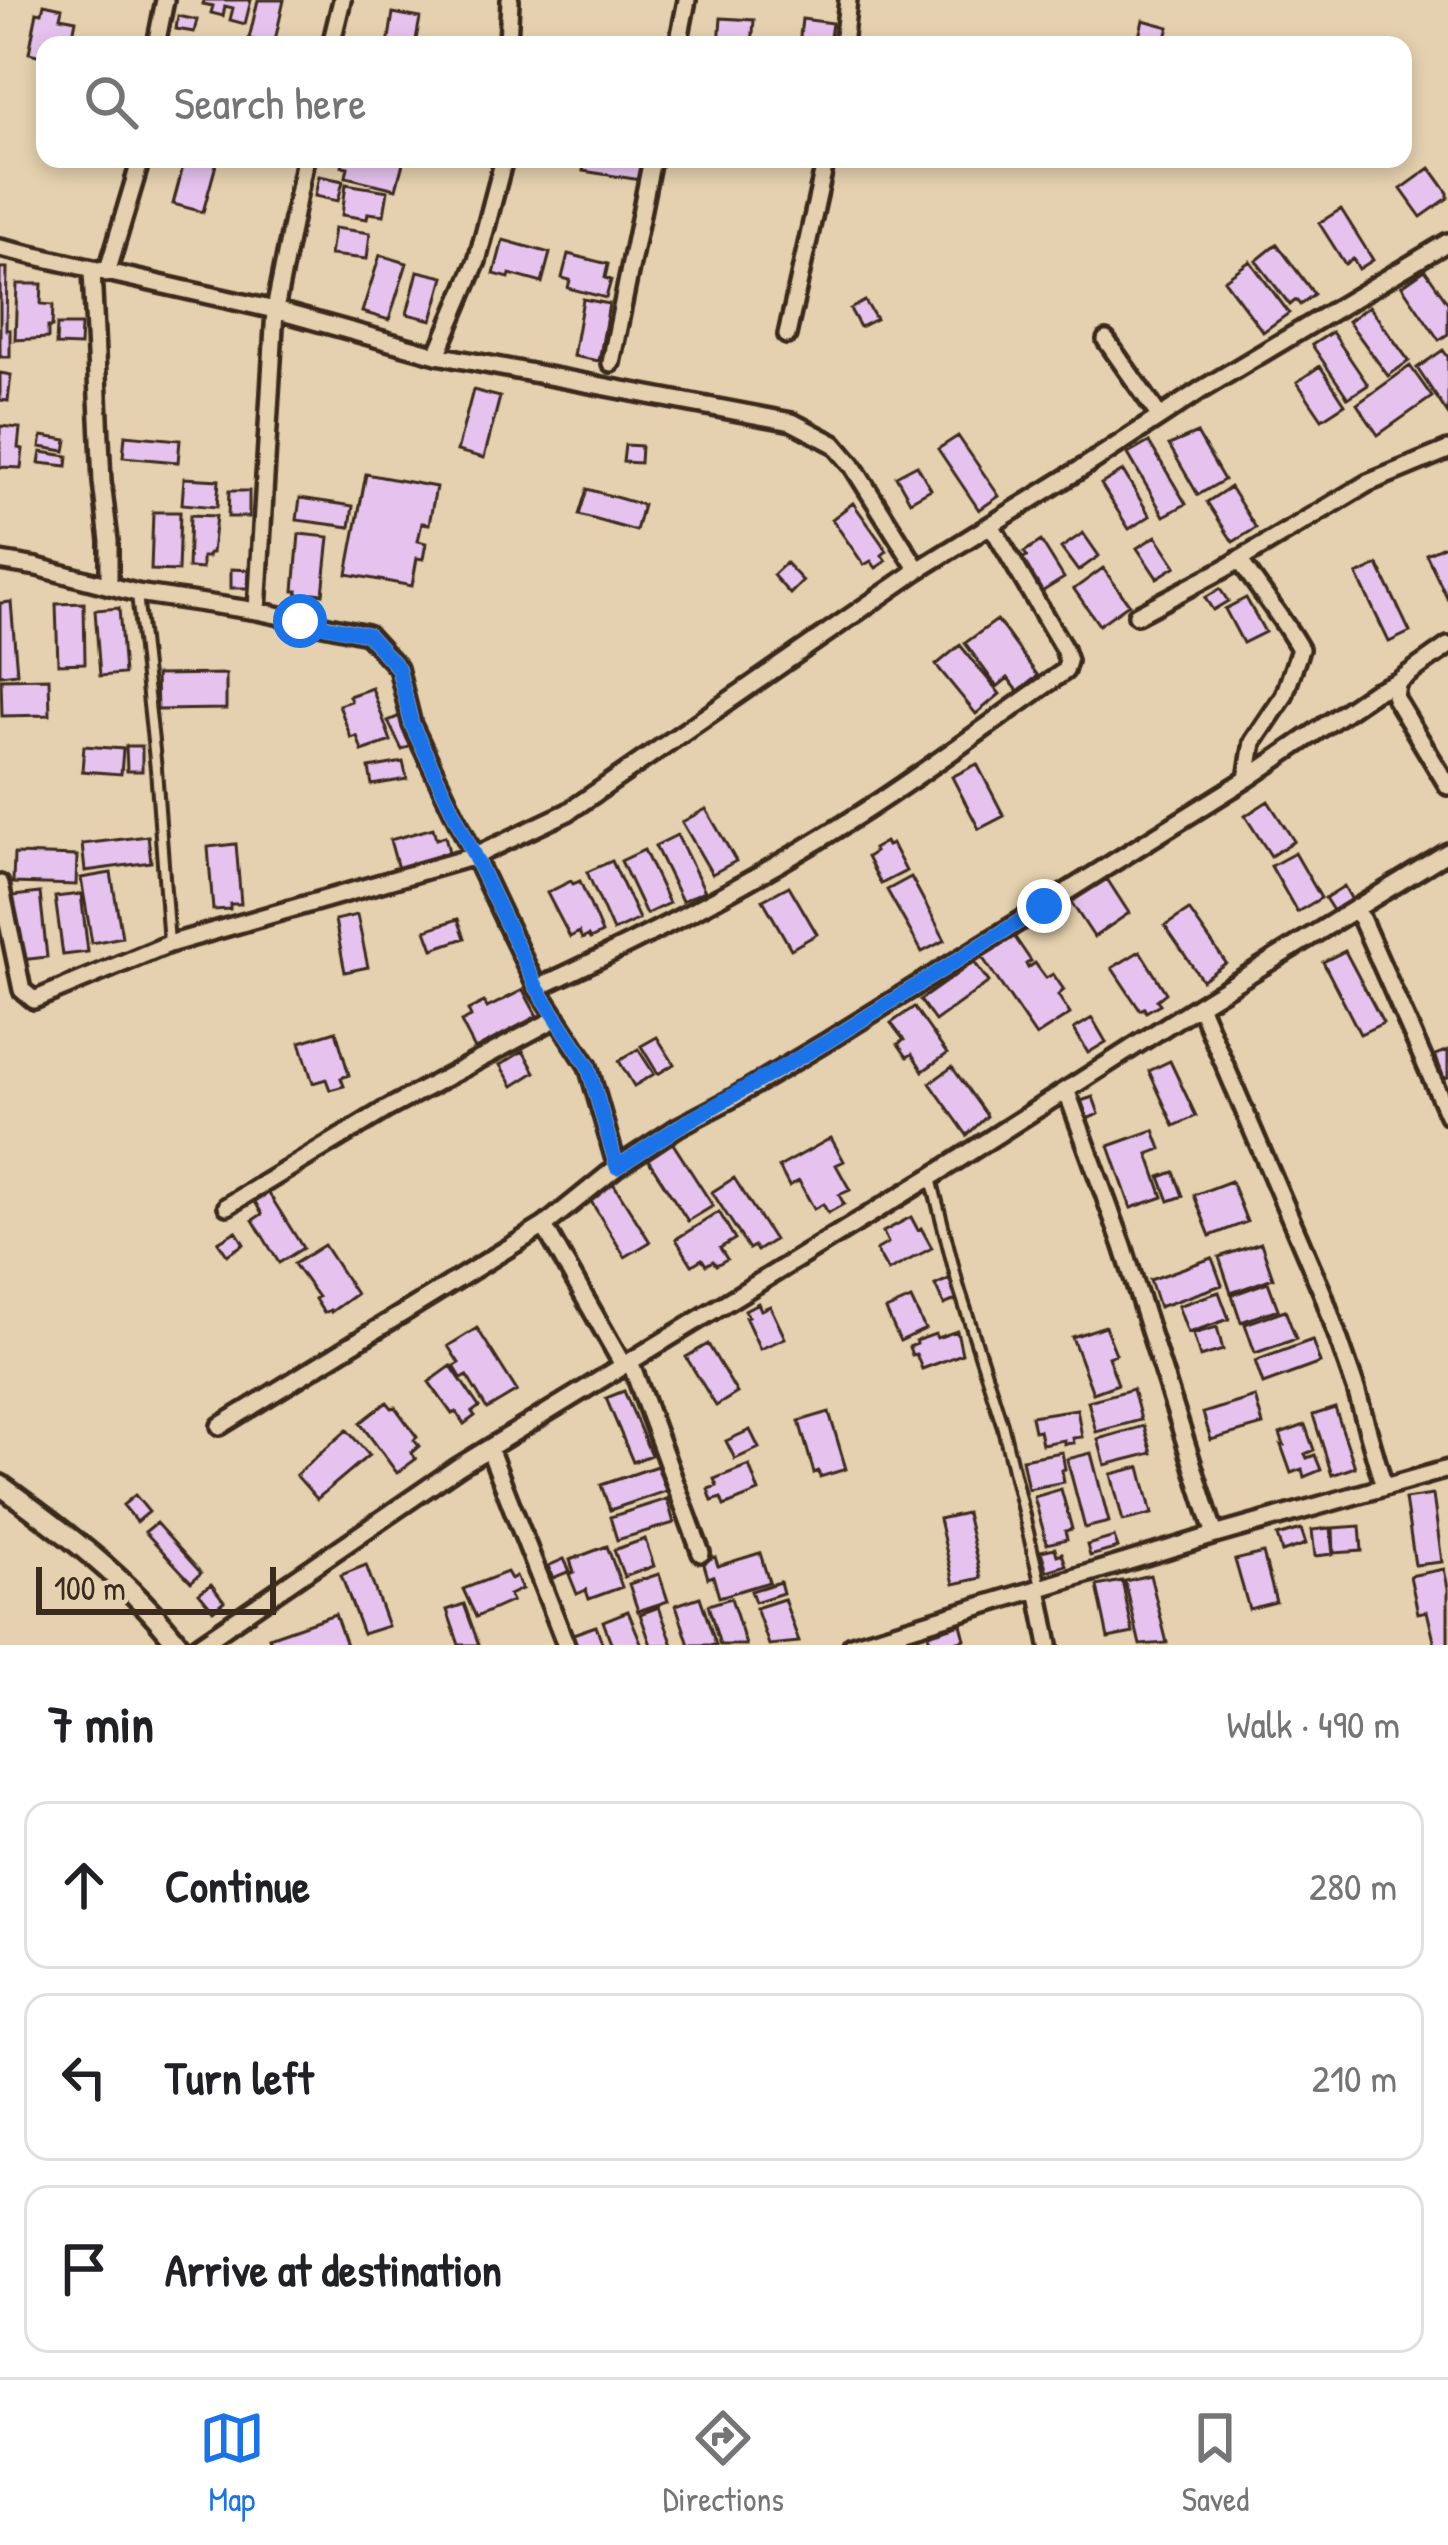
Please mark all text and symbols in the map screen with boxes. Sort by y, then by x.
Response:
search box [36,36,1412,168]
icon: search [78,69,144,135]
text: Search here [174,72,366,133]
route start [273,594,327,648]
route end [1017,879,1071,933]
scale bar [36,1561,276,1614]
text: 100 m [54,1566,126,1610]
text: 7 min [48,1689,154,1758]
text: Walk · 490 m [1226,1697,1400,1750]
icon: ahead [51,1852,117,1918]
text: Continue [165,1855,310,1916]
text: 280 m [1309,1859,1397,1912]
icon: left [51,2044,117,2110]
text: Turn left [165,2047,314,2108]
text: 210 m [1312,2051,1397,2104]
icon: arrive [51,2236,117,2302]
text: Arrive at destination [165,2239,502,2300]
tab: Map [199,2405,265,2521]
tab: Directions [663,2405,784,2521]
tab: Saved [1182,2405,1249,2521]

